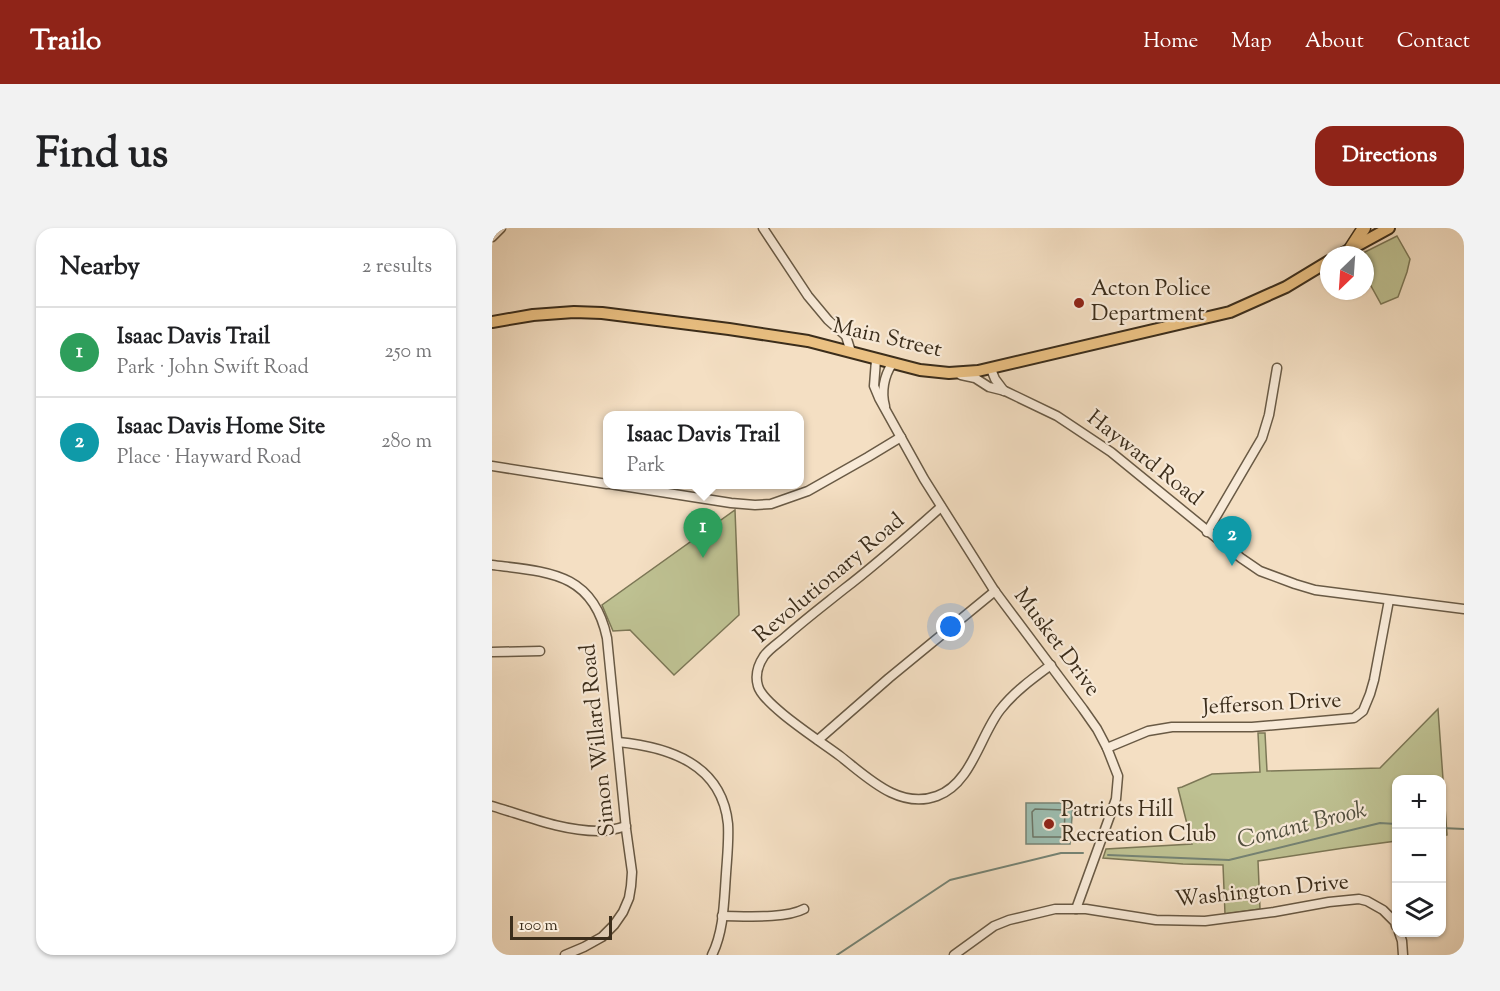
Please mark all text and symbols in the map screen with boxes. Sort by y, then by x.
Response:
text: Trailo [30,22,101,62]
text: Home [1143,27,1198,57]
text: Map [1231,27,1272,57]
text: About [1305,27,1364,57]
text: Contact [1397,27,1470,57]
text: Find us [36,126,168,186]
button: Directions [1315,126,1464,186]
north arrow [1320,246,1374,300]
text: Nearby [60,249,140,286]
text: 2 results [362,253,432,282]
place label: Acton Police Department [1091,274,1211,331]
marker: Acton Police Department [1072,296,1086,310]
street label: Main Street [829,311,945,367]
text: Isaac Davis Trail [117,322,270,354]
text: 1 [76,338,83,367]
text: 250 m [384,338,432,367]
text: Park · John Swift Road [117,354,309,383]
street label: Hayward Road [1079,404,1209,514]
popup [603,411,804,489]
text: Isaac Davis Home Site [117,412,325,444]
text: Isaac Davis Trail [627,420,780,452]
text: 2 [75,428,84,457]
text: 280 m [381,428,432,457]
text: Place · Hayward Road [117,444,301,473]
text: Park [627,452,665,481]
street label: Revolutionary Road [748,506,912,652]
pin: 1 [684,508,722,558]
pin: 2 [1212,516,1252,566]
street label: Musket Drive [1005,582,1107,704]
your location [936,612,965,641]
street label: Simon Willard Road [573,642,625,838]
street label: Jefferson Drive [1201,685,1342,725]
map controls [1392,775,1446,937]
button: + [1392,775,1446,829]
water label: Conant Brook [1234,793,1370,858]
place label: Patriots Hill Recreation Club [1061,795,1216,852]
marker: Patriots Hill Recreation Club [1042,817,1056,831]
button: − [1392,829,1446,883]
street label: Washington Drive [1173,867,1351,917]
button: layers [1392,883,1446,937]
scale bar [510,913,612,940]
text: 100 m [519,915,558,938]

